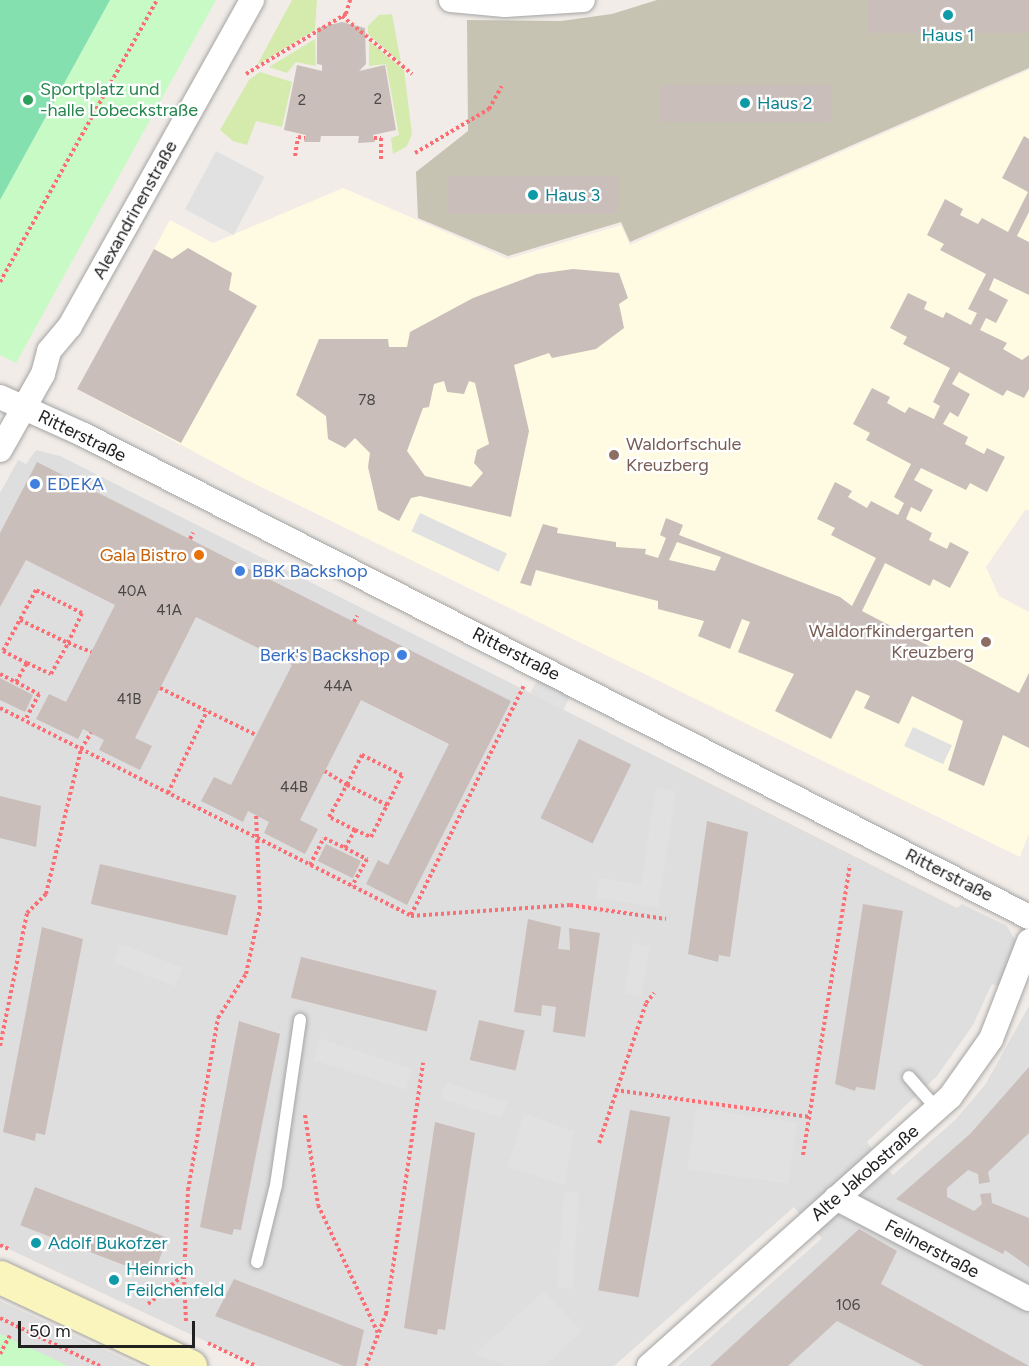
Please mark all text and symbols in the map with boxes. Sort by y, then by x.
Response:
marker: Haus 1 [941,8,955,22]
place label: Haus 1 [921,24,975,46]
place label: Sportplatz und -halle Lobeckstraße [40,79,198,122]
house number: 2 [374,91,382,109]
house number: 2 [298,92,306,110]
place label: Haus 2 [757,92,813,114]
marker: Sportplatz und -halle Lobeckstraße [21,93,35,107]
marker: Haus 2 [738,96,752,110]
street label: Alexandrinenstraße [88,137,182,283]
place label: Haus 3 [545,184,600,206]
marker: Haus 3 [526,188,540,202]
house number: 78 [358,392,376,410]
street label: Ritterstraße [34,405,130,467]
place label: Waldorfschule Kreuzberg [626,434,741,476]
marker: Waldorfschule Kreuzberg [607,448,621,462]
place label: EDEKA [47,473,104,495]
marker: EDEKA [28,477,42,491]
place label: Gala Bistro [100,544,187,566]
marker: Gala Bistro [192,548,206,562]
place label: BBK Backshop [252,560,368,582]
marker: BBK Backshop [233,564,247,578]
house number: 40A [117,583,147,601]
house number: 41A [156,602,182,620]
place label: Waldorfkindergarten Kreuzberg [809,621,974,664]
street label: Ritterstraße [469,623,563,685]
marker: Waldorfkindergarten Kreuzberg [979,635,993,649]
place label: Berk's Backshop [260,644,390,666]
marker: Berk's Backshop [395,648,409,662]
house number: 44A [324,678,352,696]
house number: 41B [117,691,141,709]
house number: 44B [280,779,308,797]
street label: Ritterstraße [902,844,996,906]
street label: Alte Jakobstraße [807,1120,923,1226]
street label: Feilnerstraße [881,1215,983,1283]
place label: Adolf Bukofzer [48,1232,168,1254]
marker: Adolf Bukofzer [29,1236,43,1250]
place label: Heinrich Feilchenfeld [126,1259,224,1302]
marker: Heinrich Feilchenfeld [107,1273,121,1287]
house number: 106 [836,1297,860,1315]
scale bar [21,1309,198,1347]
text: 50 m [29,1320,71,1342]

